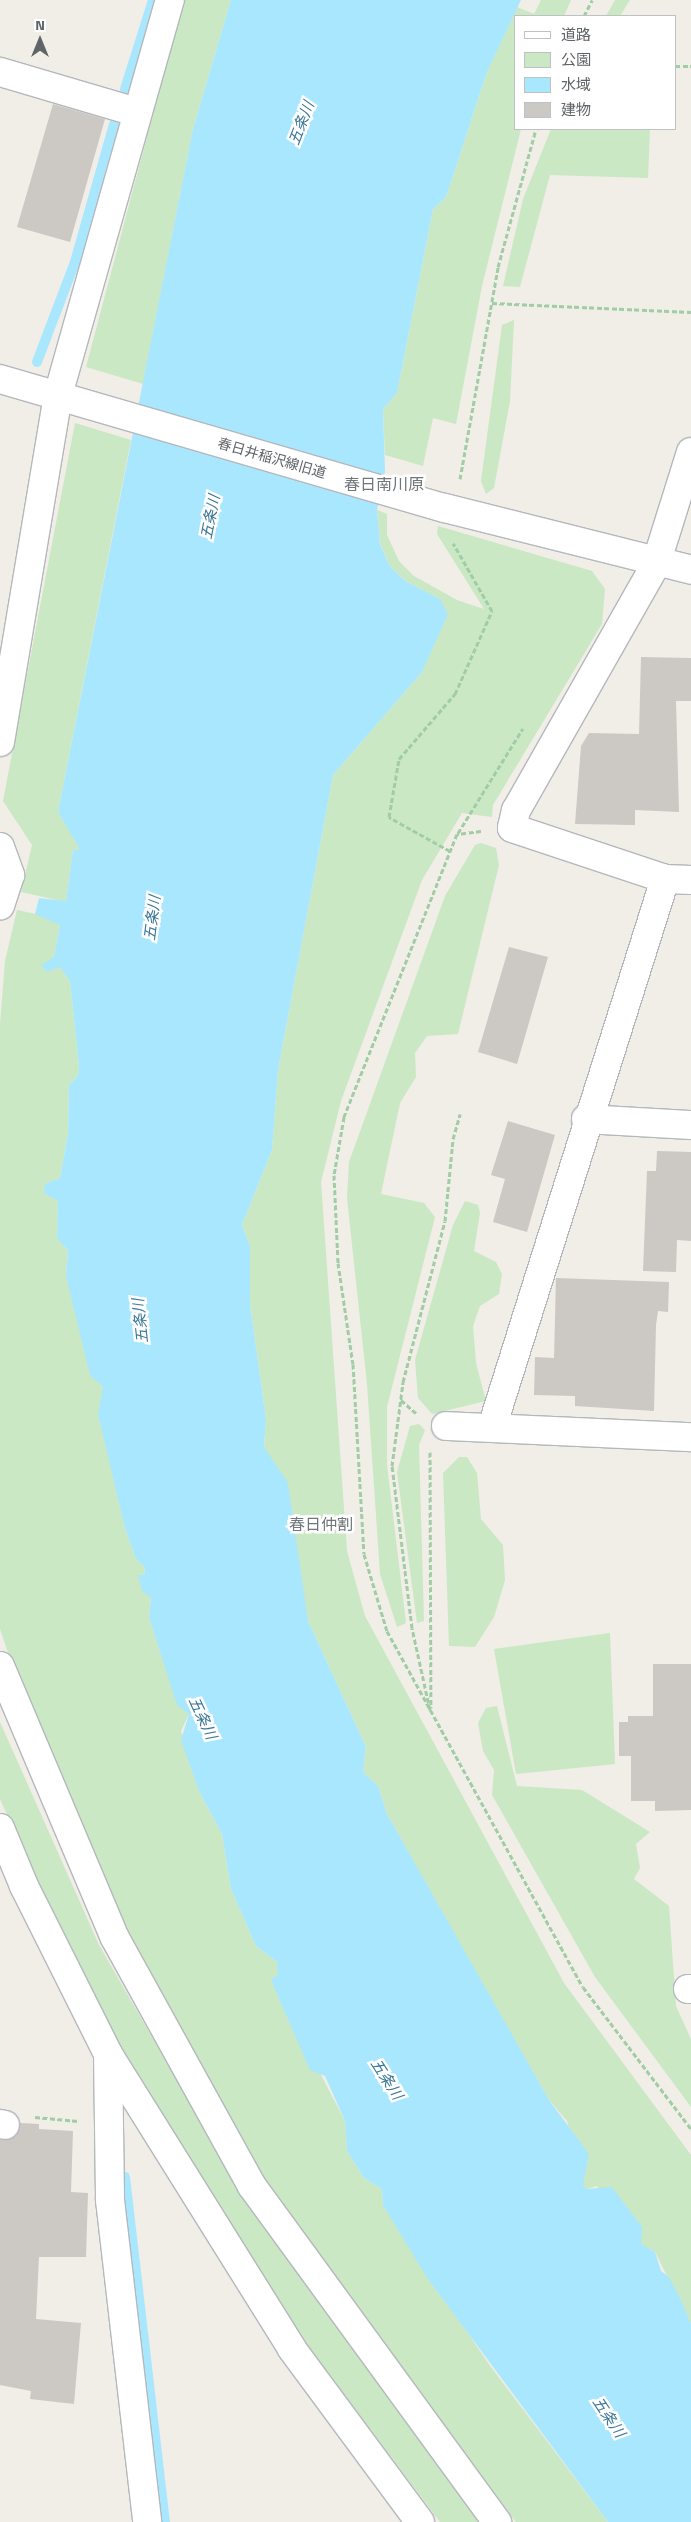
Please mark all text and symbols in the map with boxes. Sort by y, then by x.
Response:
text: N [35,14,45,35]
north arrow [15,15,65,65]
legend [514,15,676,130]
text: 道路 [561,23,591,46]
text: 公園 [561,48,591,71]
text: 水域 [561,73,591,96]
text: 建物 [561,98,591,121]
water label: 五条川 [285,99,317,147]
street label: 春日井稲沢線旧道 [216,434,328,482]
district label: 春日南川原 [344,474,424,494]
water label: 五条川 [197,493,223,541]
water label: 五条川 [140,895,164,941]
water label: 五条川 [129,1298,151,1344]
district label: 春日仲割 [289,1514,353,1534]
water label: 五条川 [185,1694,221,1742]
water label: 五条川 [367,2055,407,2103]
water label: 五条川 [589,2393,629,2441]

